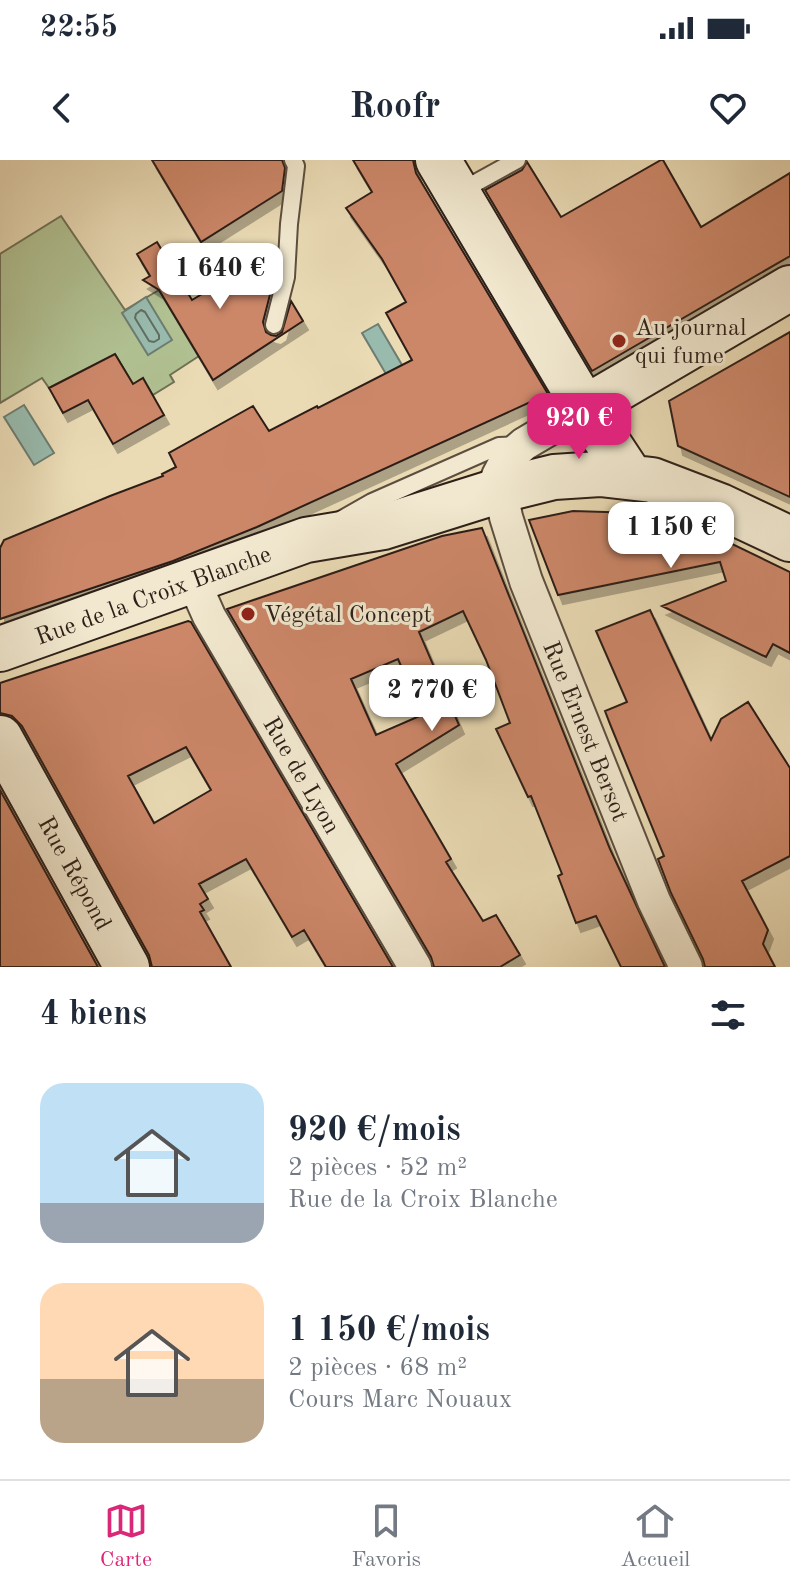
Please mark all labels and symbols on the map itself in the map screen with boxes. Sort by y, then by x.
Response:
pin: 1 640 € [146,243,294,311]
place label: Au journal qui fume [635,317,746,369]
marker: Au journal qui fume [610,332,628,350]
pin: 920 € [523,393,635,461]
pin: 1 150 € [597,502,745,570]
street label: Rue de la Croix Blanche [33,543,275,651]
place label: Végétal Concept [264,604,432,628]
marker: Végétal Concept [239,605,257,623]
street label: Rue Ernest Bersot [537,638,631,825]
pin: 2 770 € [358,665,506,733]
street label: Rue de Lyon [257,713,343,839]
street label: Rue Répond [32,813,114,935]

